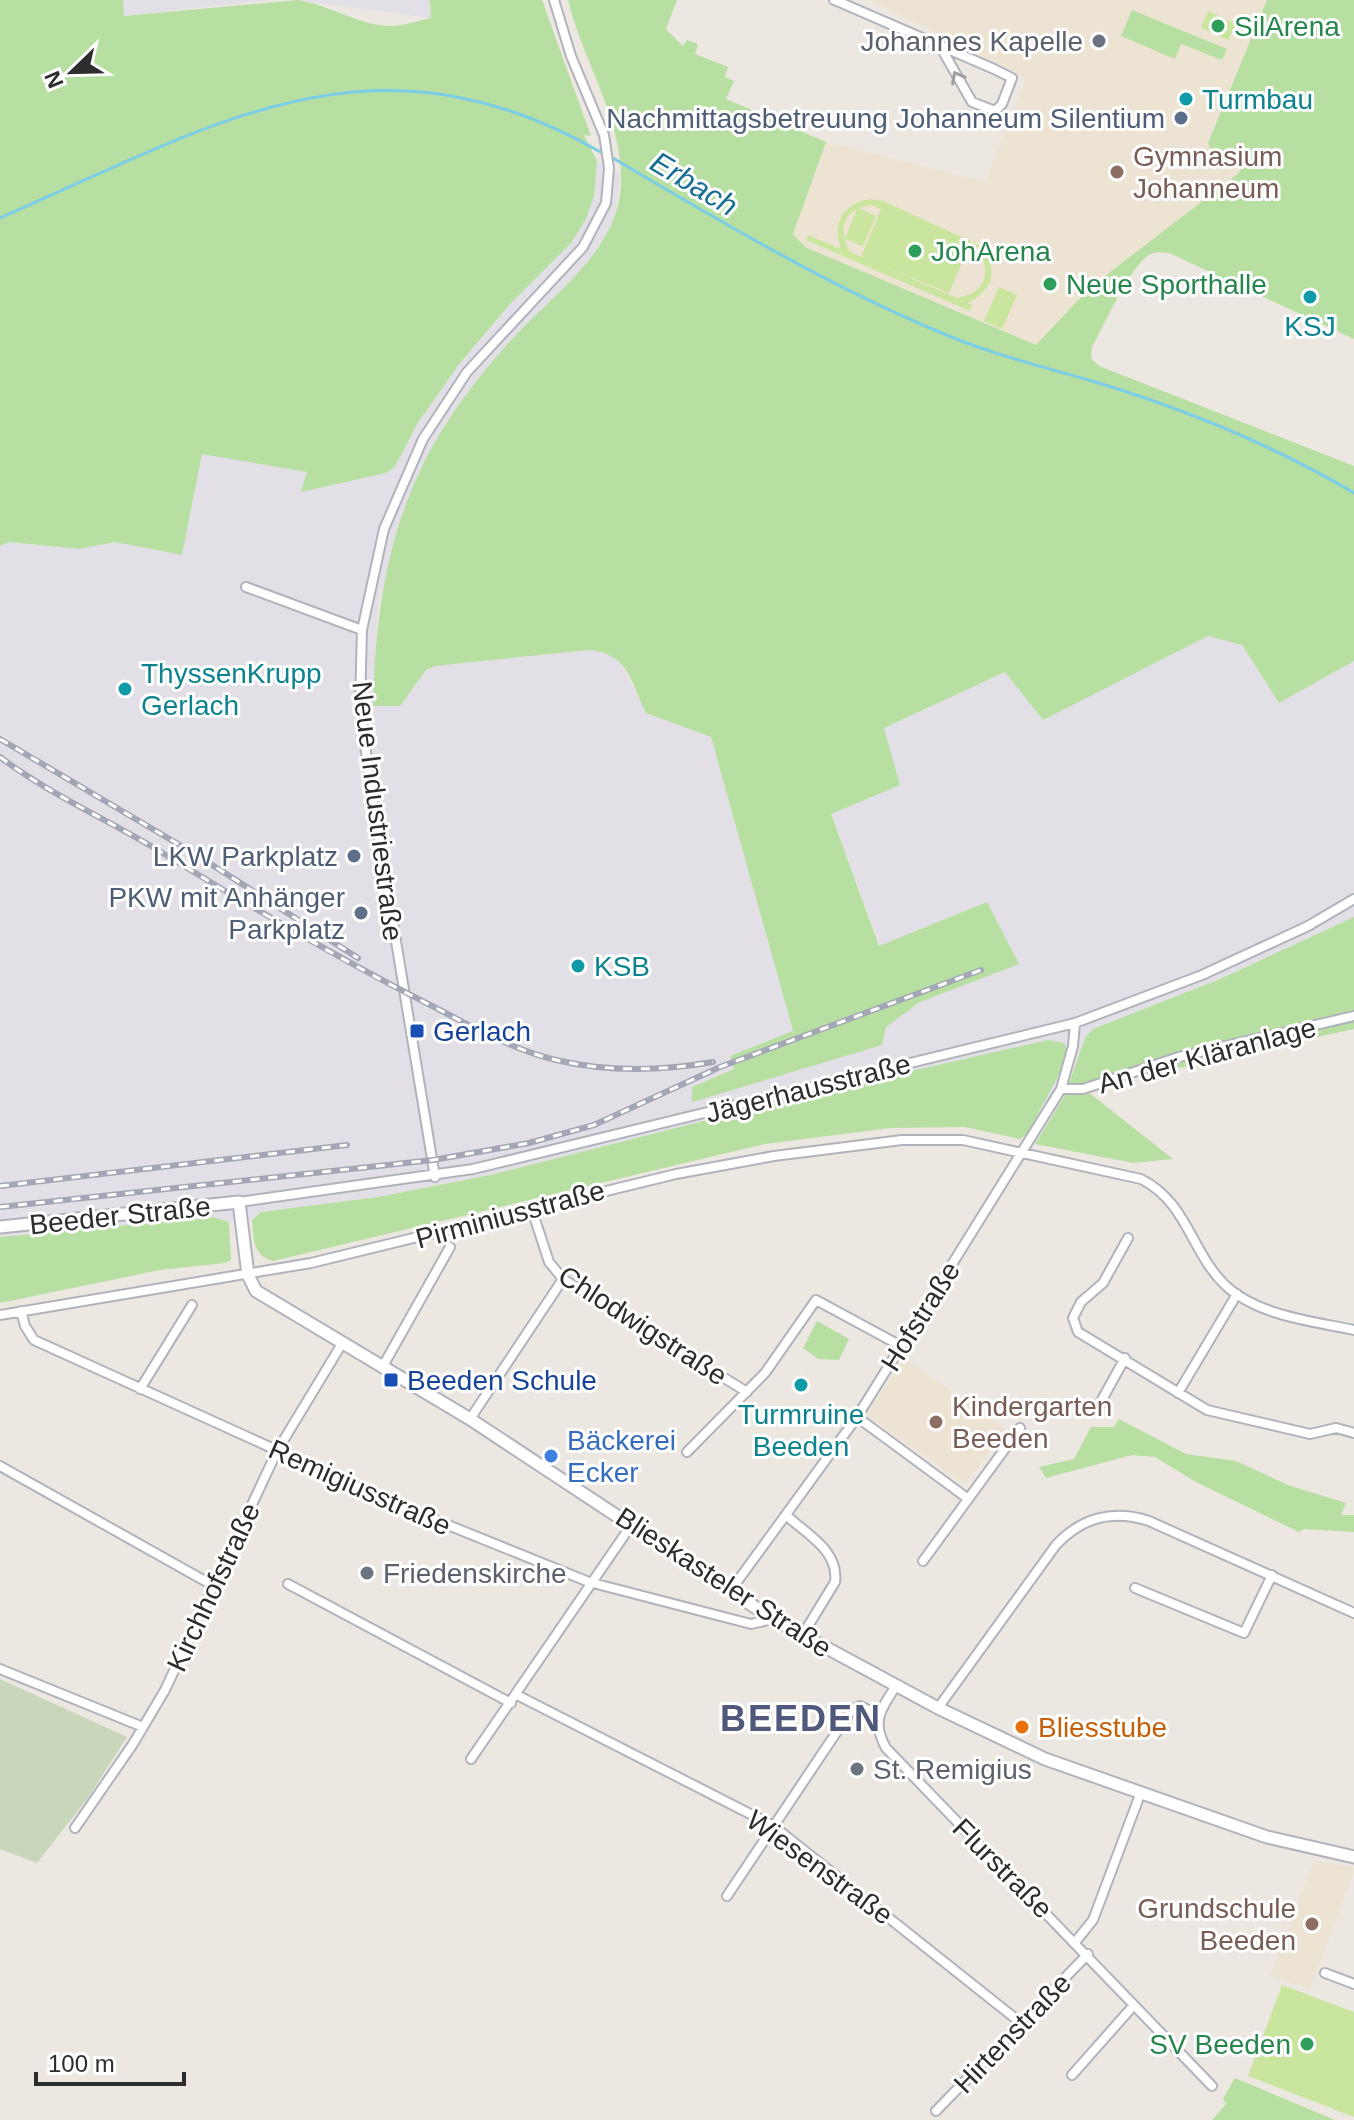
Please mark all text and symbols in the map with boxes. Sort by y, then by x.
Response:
place label: SilArena [1234,11,1340,42]
marker: SilArena [1209,17,1227,35]
place label: Johannes Kapelle [860,26,1083,57]
north arrow [32,32,112,112]
marker: Johannes Kapelle [1090,32,1108,50]
text: N [39,67,69,92]
one-way arrow [952,71,967,85]
place label: Turmbau [1202,84,1313,115]
marker: Turmbau [1177,90,1195,108]
place label: Nachmittagsbetreuung Johanneum Silentium [606,103,1165,134]
marker: Nachmittagsbetreuung Johanneum Silentium [1172,109,1190,127]
place label: Gymnasium Johanneum [1133,141,1282,204]
water label: Erbach [645,145,743,222]
marker: Gymnasium Johanneum [1108,163,1126,181]
place label: JohArena [931,236,1051,267]
marker: JohArena [906,242,924,260]
place label: Neue Sporthalle [1066,269,1267,300]
marker: Neue Sporthalle [1041,275,1059,293]
marker: KSJ [1301,288,1319,306]
place label: KSJ [1284,311,1336,342]
place label: ThyssenKrupp Gerlach [141,658,322,721]
street label: Neue Industriestraße [346,679,409,943]
marker: ThyssenKrupp Gerlach [116,680,134,698]
place label: LKW Parkplatz [153,841,338,872]
marker: LKW Parkplatz [345,847,363,865]
place label: PKW mit Anhänger Parkplatz [108,882,345,945]
marker: PKW mit Anhänger Parkplatz [352,904,370,922]
place label: KSB [594,951,650,982]
marker: KSB [569,957,587,975]
street label: An der Kläranlage [1095,1012,1319,1099]
place label: Gerlach [433,1016,531,1047]
marker: Gerlach [408,1022,426,1040]
street label: Jägerhausstraße [702,1048,914,1129]
street label: Pirminiusstraße [412,1174,608,1255]
street label: Beeder Straße [28,1191,212,1240]
street label: Hofstraße [875,1256,966,1377]
street label: Chlodwigstraße [553,1259,733,1391]
place label: Beeden Schule [407,1365,597,1396]
marker: Beeden Schule [382,1371,400,1389]
marker: Turmruine Beeden [792,1376,810,1394]
place label: Kindergarten Beeden [952,1391,1112,1454]
place label: Turmruine Beeden [738,1399,864,1462]
marker: Kindergarten Beeden [927,1413,945,1431]
place label: Bäckerei Ecker [567,1425,676,1488]
street label: Remigiusstraße [264,1433,456,1541]
marker: Bäckerei Ecker [542,1447,560,1465]
street label: Kirchhofstraße [161,1498,266,1676]
street label: Blieskasteler Straße [610,1501,837,1664]
place label: Friedenskirche [383,1558,567,1589]
marker: Friedenskirche [358,1564,376,1582]
district label: BEEDEN [720,1698,882,1739]
place label: Bliesstube [1038,1712,1167,1743]
marker: Bliesstube [1013,1718,1031,1736]
place label: St. Remigius [873,1754,1032,1785]
marker: St. Remigius [848,1760,866,1778]
street label: Wiesenstraße [741,1804,899,1931]
street label: Flurstraße [947,1812,1059,1924]
place label: Grundschule Beeden [1137,1893,1296,1956]
marker: Grundschule Beeden [1303,1915,1321,1933]
street label: Hirtenstraße [948,1967,1077,2100]
place label: SV Beeden [1149,2029,1291,2060]
marker: SV Beeden [1298,2035,1316,2053]
scale bar [36,2036,184,2086]
text: 100 m [48,2050,115,2077]

